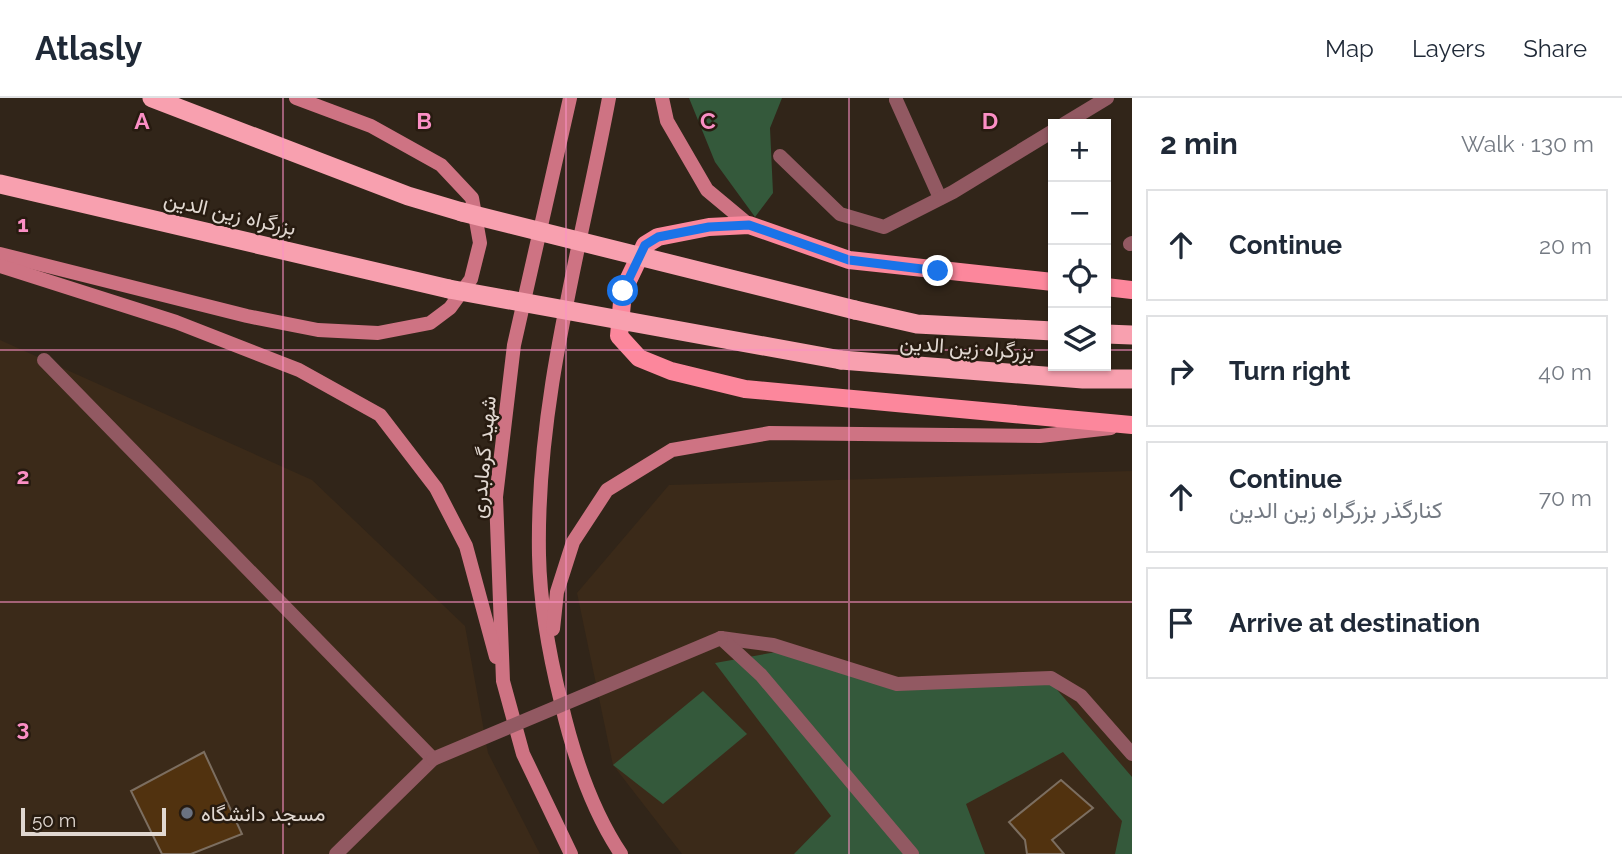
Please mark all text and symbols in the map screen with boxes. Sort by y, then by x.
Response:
text: Atlasly [35,29,142,68]
text: Map [1325,34,1374,63]
text: Layers [1412,34,1485,63]
text: Share [1523,34,1587,63]
text: A [134,107,150,134]
text: B [416,107,432,134]
text: C [700,107,716,134]
text: D [982,107,998,134]
map controls [1048,119,1111,371]
button: + [1048,119,1111,182]
text: 2 min [1160,126,1238,161]
text: Walk · 130 m [1461,130,1594,157]
button: − [1048,182,1111,245]
street label: بزرگراه زین الدین [161,186,298,241]
text: 1 [17,210,29,237]
icon: ahead [1162,226,1200,264]
text: Continue [1229,230,1342,260]
text: 20 m [1539,232,1592,259]
button: locate [1048,245,1111,308]
route end [922,255,953,286]
route start [607,275,638,306]
button: layers [1048,308,1111,371]
street label: بزرگراه زین الدین [899,330,1035,365]
icon: right [1162,352,1200,390]
text: Turn right [1229,356,1350,386]
text: 40 m [1538,358,1592,385]
street label: شهید گرمابدری [465,395,502,519]
text: 2 [17,462,29,489]
text: Continue [1229,464,1342,494]
icon: ahead [1162,478,1200,516]
text: 70 m [1539,484,1592,511]
text: کنارگذر بزرگراه زین الدین [1229,496,1442,523]
icon: arrive [1162,604,1200,642]
text: Arrive at destination [1229,608,1480,638]
text: 3 [17,714,29,741]
place label: مسجد دانشگاه [201,801,325,826]
scale bar [21,805,166,837]
marker: مسجد دانشگاه [179,805,195,821]
text: 50 m [32,809,76,831]

